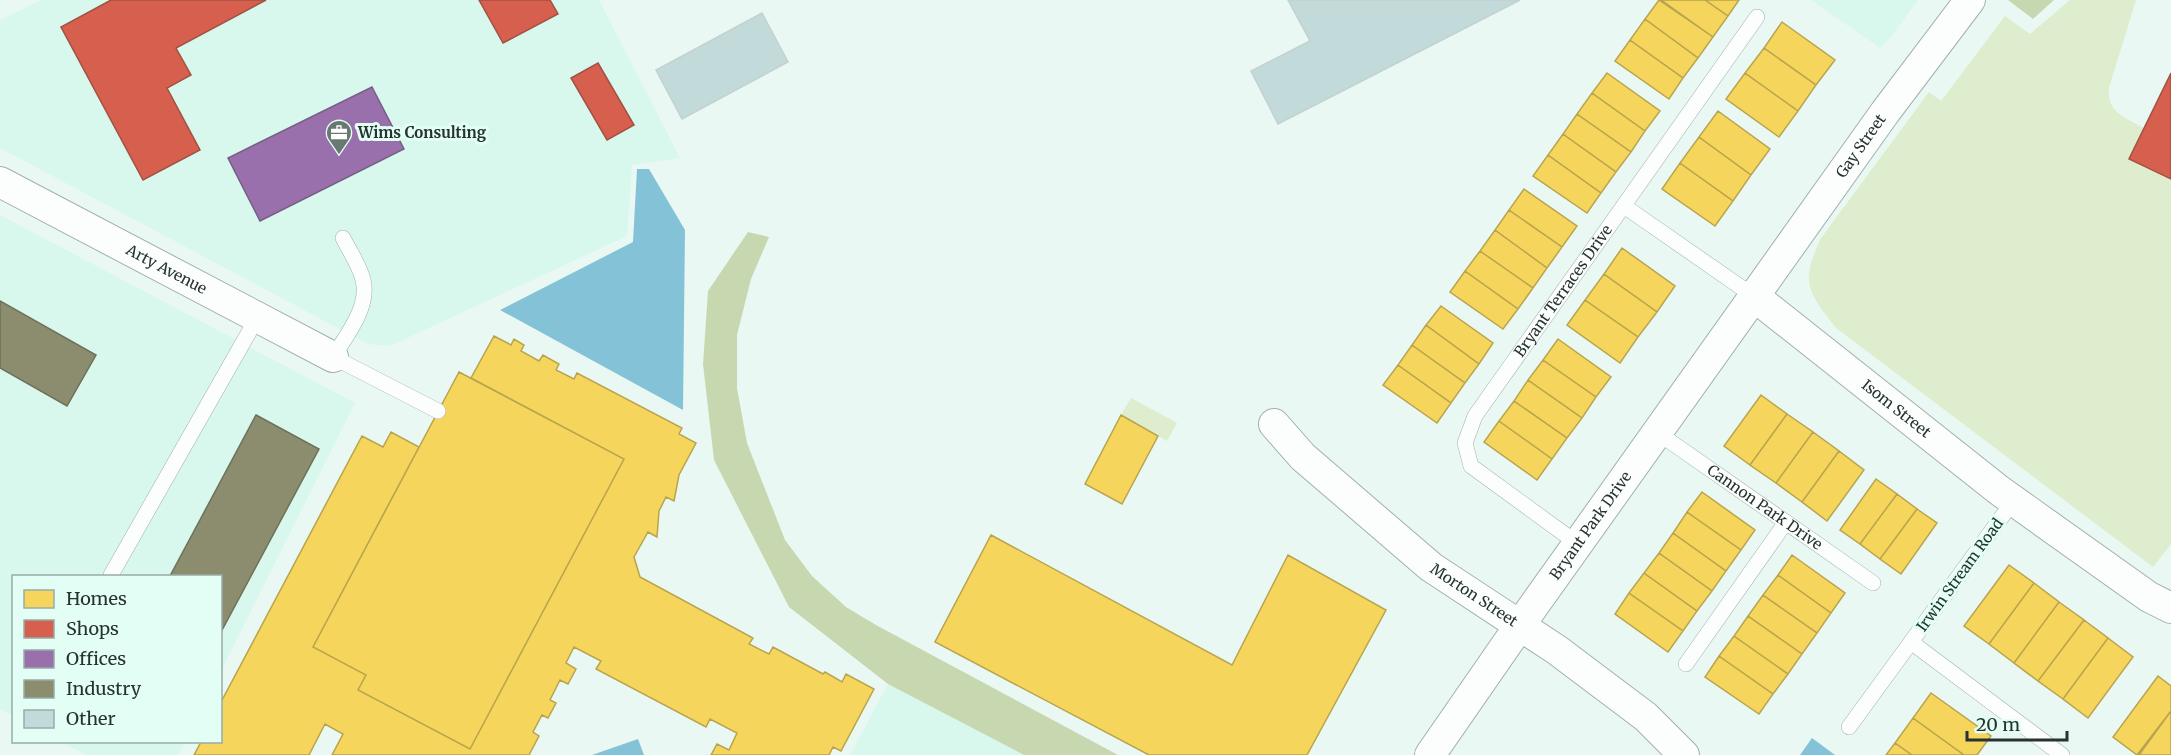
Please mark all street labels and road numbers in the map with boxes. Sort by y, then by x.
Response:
street label: Gay Street [1831,110,1890,181]
street label: Bryant Terraces Drive [1510,221,1616,360]
street label: Arty Avenue [122,240,210,298]
street label: Isom Street [1858,375,1935,442]
street label: Cannon Park Drive [1704,460,1826,554]
street label: Bryant Park Drive [1545,467,1635,583]
street label: Irwin Stream Road [1912,514,2007,635]
street label: Morton Street [1427,559,1522,631]

